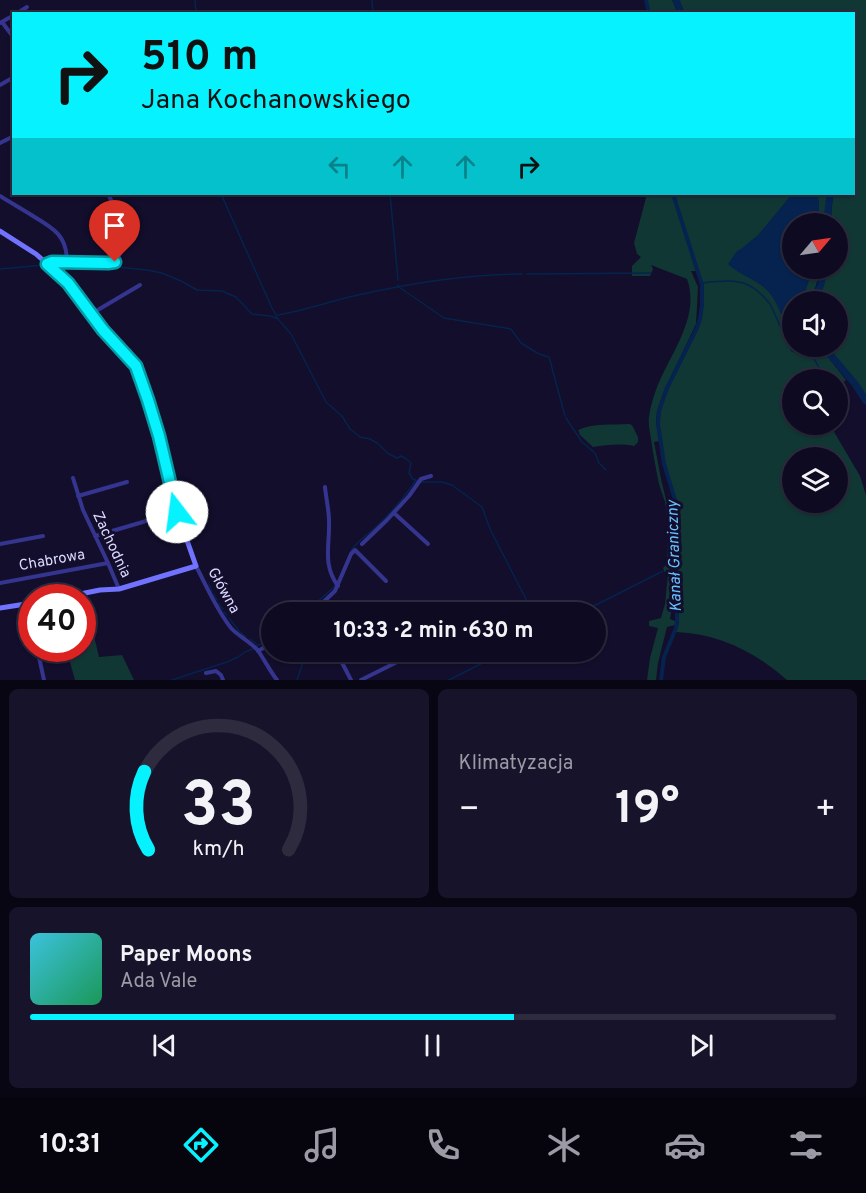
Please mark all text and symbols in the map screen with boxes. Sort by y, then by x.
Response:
text: 510 m [141,32,258,85]
icon: right [42,36,120,114]
text: Jana Kochanowskiego [141,84,411,118]
icon: left [323,150,356,183]
icon: ahead [386,150,419,183]
icon: ahead [449,150,482,183]
icon: right [512,150,545,183]
pin [89,200,140,262]
icon: arrive [98,209,131,242]
north arrow [782,213,848,279]
map controls [782,213,848,513]
button: sound [782,291,848,357]
button: search [782,369,848,435]
button: layers [782,447,848,513]
position arrow [145,480,209,544]
water label: Kanał Graniczny [663,498,687,612]
street label: Zachodnia [87,509,135,581]
street label: Chabrowa [18,546,86,576]
street label: Główna [203,565,243,617]
speed limit sign: 40 [18,584,96,662]
text: 10:33 · 2 min · 630 m [333,618,534,645]
text: Klimatyzacja [459,751,573,777]
text: 33 [181,769,256,848]
text: 19° [615,782,679,839]
text: − [459,790,480,832]
text: + [815,790,836,832]
text: km/h [193,837,245,864]
text: Paper Moons [120,942,252,969]
text: Ada Vale [120,969,197,995]
icon: previous [148,1029,181,1062]
icon: pause [416,1029,449,1062]
icon: next [685,1029,718,1062]
icon: directions [180,1124,222,1166]
icon: music [301,1124,343,1166]
icon: phone [422,1124,464,1166]
icon: climate [543,1124,585,1166]
icon: car [664,1124,706,1166]
icon: filters [785,1124,827,1166]
text: 10:31 [39,1128,101,1162]

